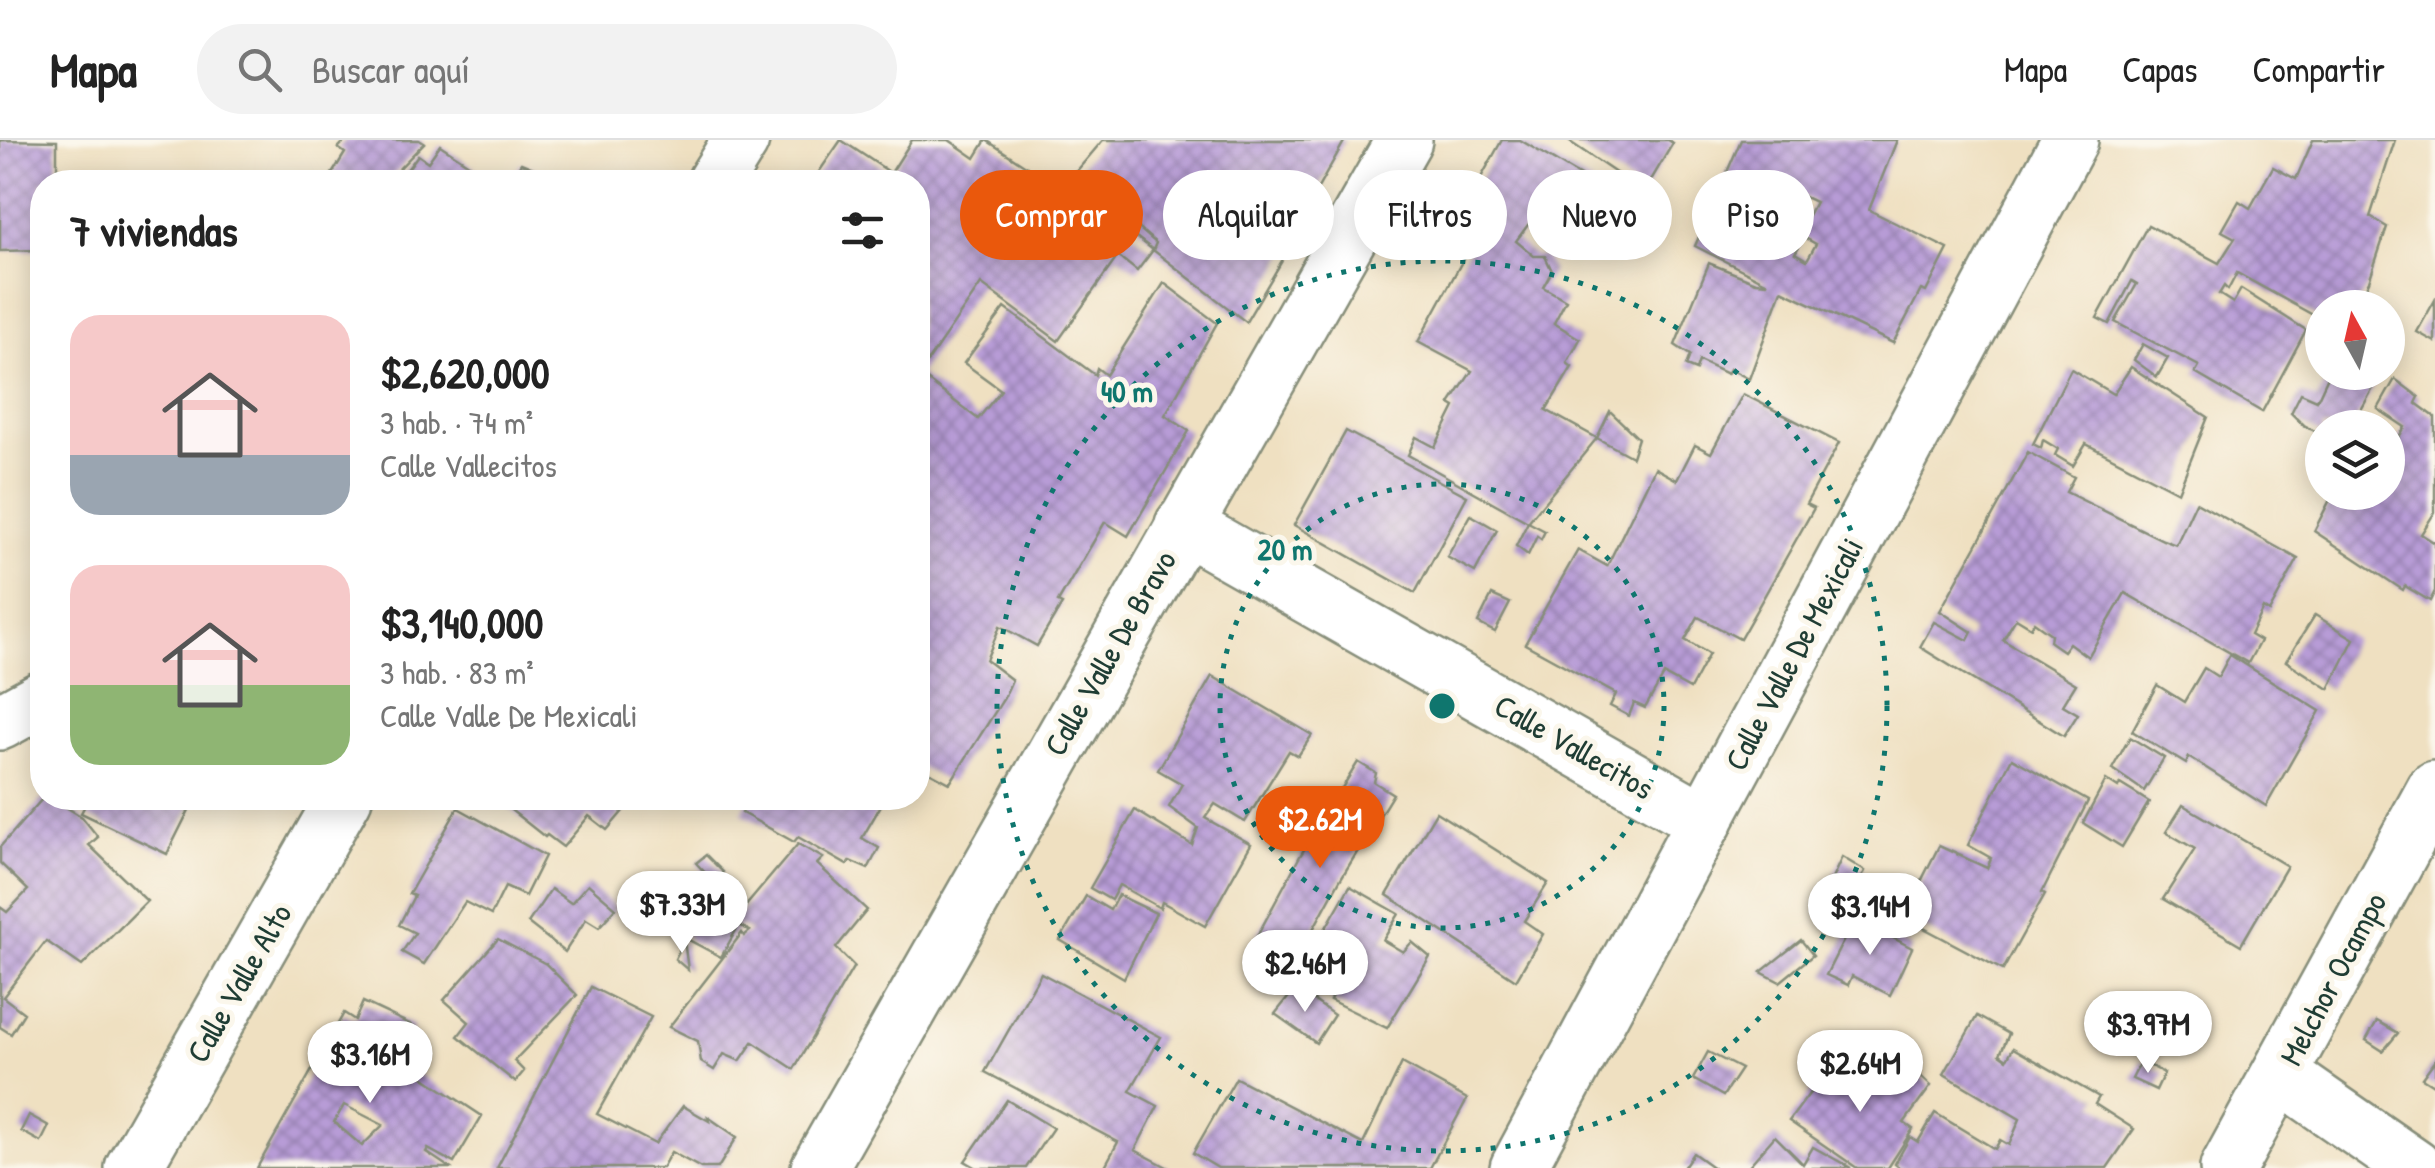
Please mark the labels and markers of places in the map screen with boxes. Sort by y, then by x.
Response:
centre of rings [1424,688,1460,724]
pin: $2.62M [1239,786,1401,871]
pin: $7.33M [601,871,763,956]
pin: $3.14M [1789,873,1951,958]
pin: $2.46M [1224,930,1386,1015]
pin: $3.97M [2067,991,2229,1076]
pin: $3.16M [289,1021,451,1106]
pin: $2.64M [1779,1030,1941,1115]

